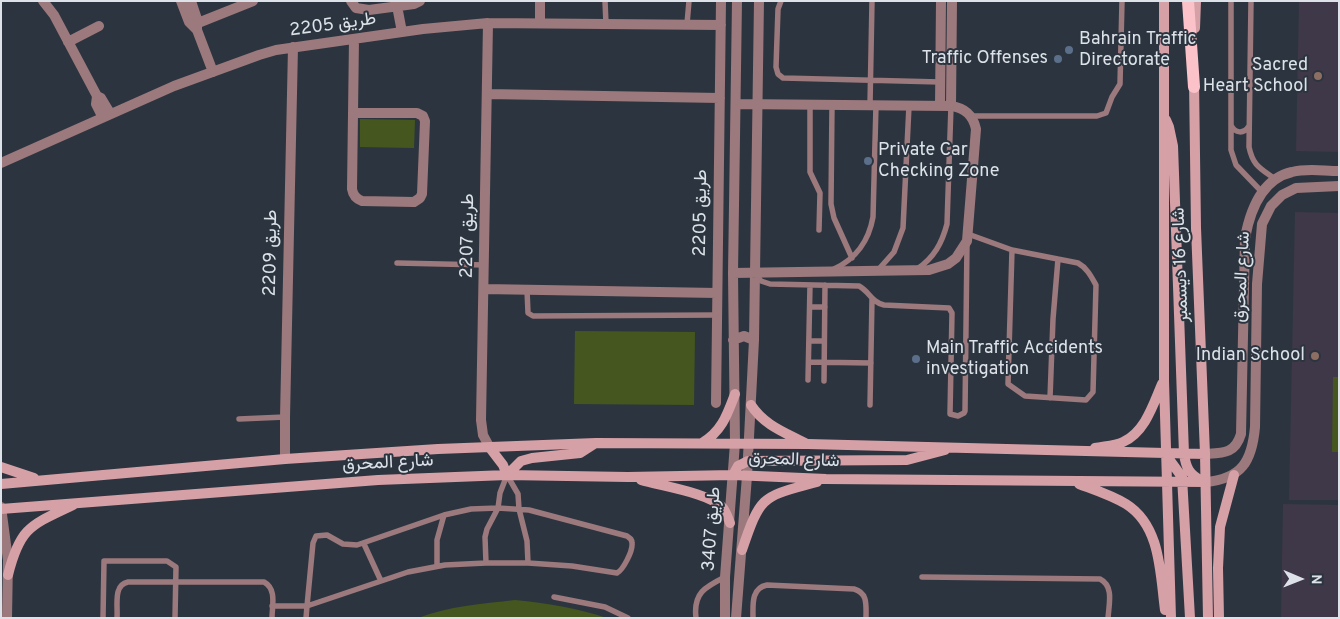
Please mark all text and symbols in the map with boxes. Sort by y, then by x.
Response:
street label: طريق 2205 [288,9,378,43]
place label: Bahrain Traffic Directorate [1079,29,1197,72]
marker: Bahrain Traffic Directorate [1063,44,1075,56]
place label: Traffic Offenses [922,48,1048,70]
marker: Traffic Offenses [1052,53,1064,65]
place label: Sacred Heart School [1203,55,1308,98]
marker: Sacred Heart School [1312,70,1324,82]
place label: Private Car Checking Zone [878,140,999,182]
marker: Private Car Checking Zone [862,155,874,167]
street label: طريق 2205 [690,169,714,257]
street label: طريق 2207 [457,193,481,279]
street label: شارع 16 ديسمبر [1169,207,1195,323]
street label: طريق 2209 [260,209,284,297]
street label: شارع المحرق [1230,231,1256,323]
place label: Main Traffic Accidents investigation [926,338,1103,380]
place label: Indian School [1196,345,1305,367]
marker: Indian School [1309,350,1321,362]
marker: Main Traffic Accidents investigation [910,353,922,365]
street label: شارع المحرق [748,449,840,473]
street label: شارع المحرق [342,451,434,477]
street label: طريق 3407 [699,486,727,572]
north arrow [1275,554,1325,604]
text: N [1307,574,1324,584]

